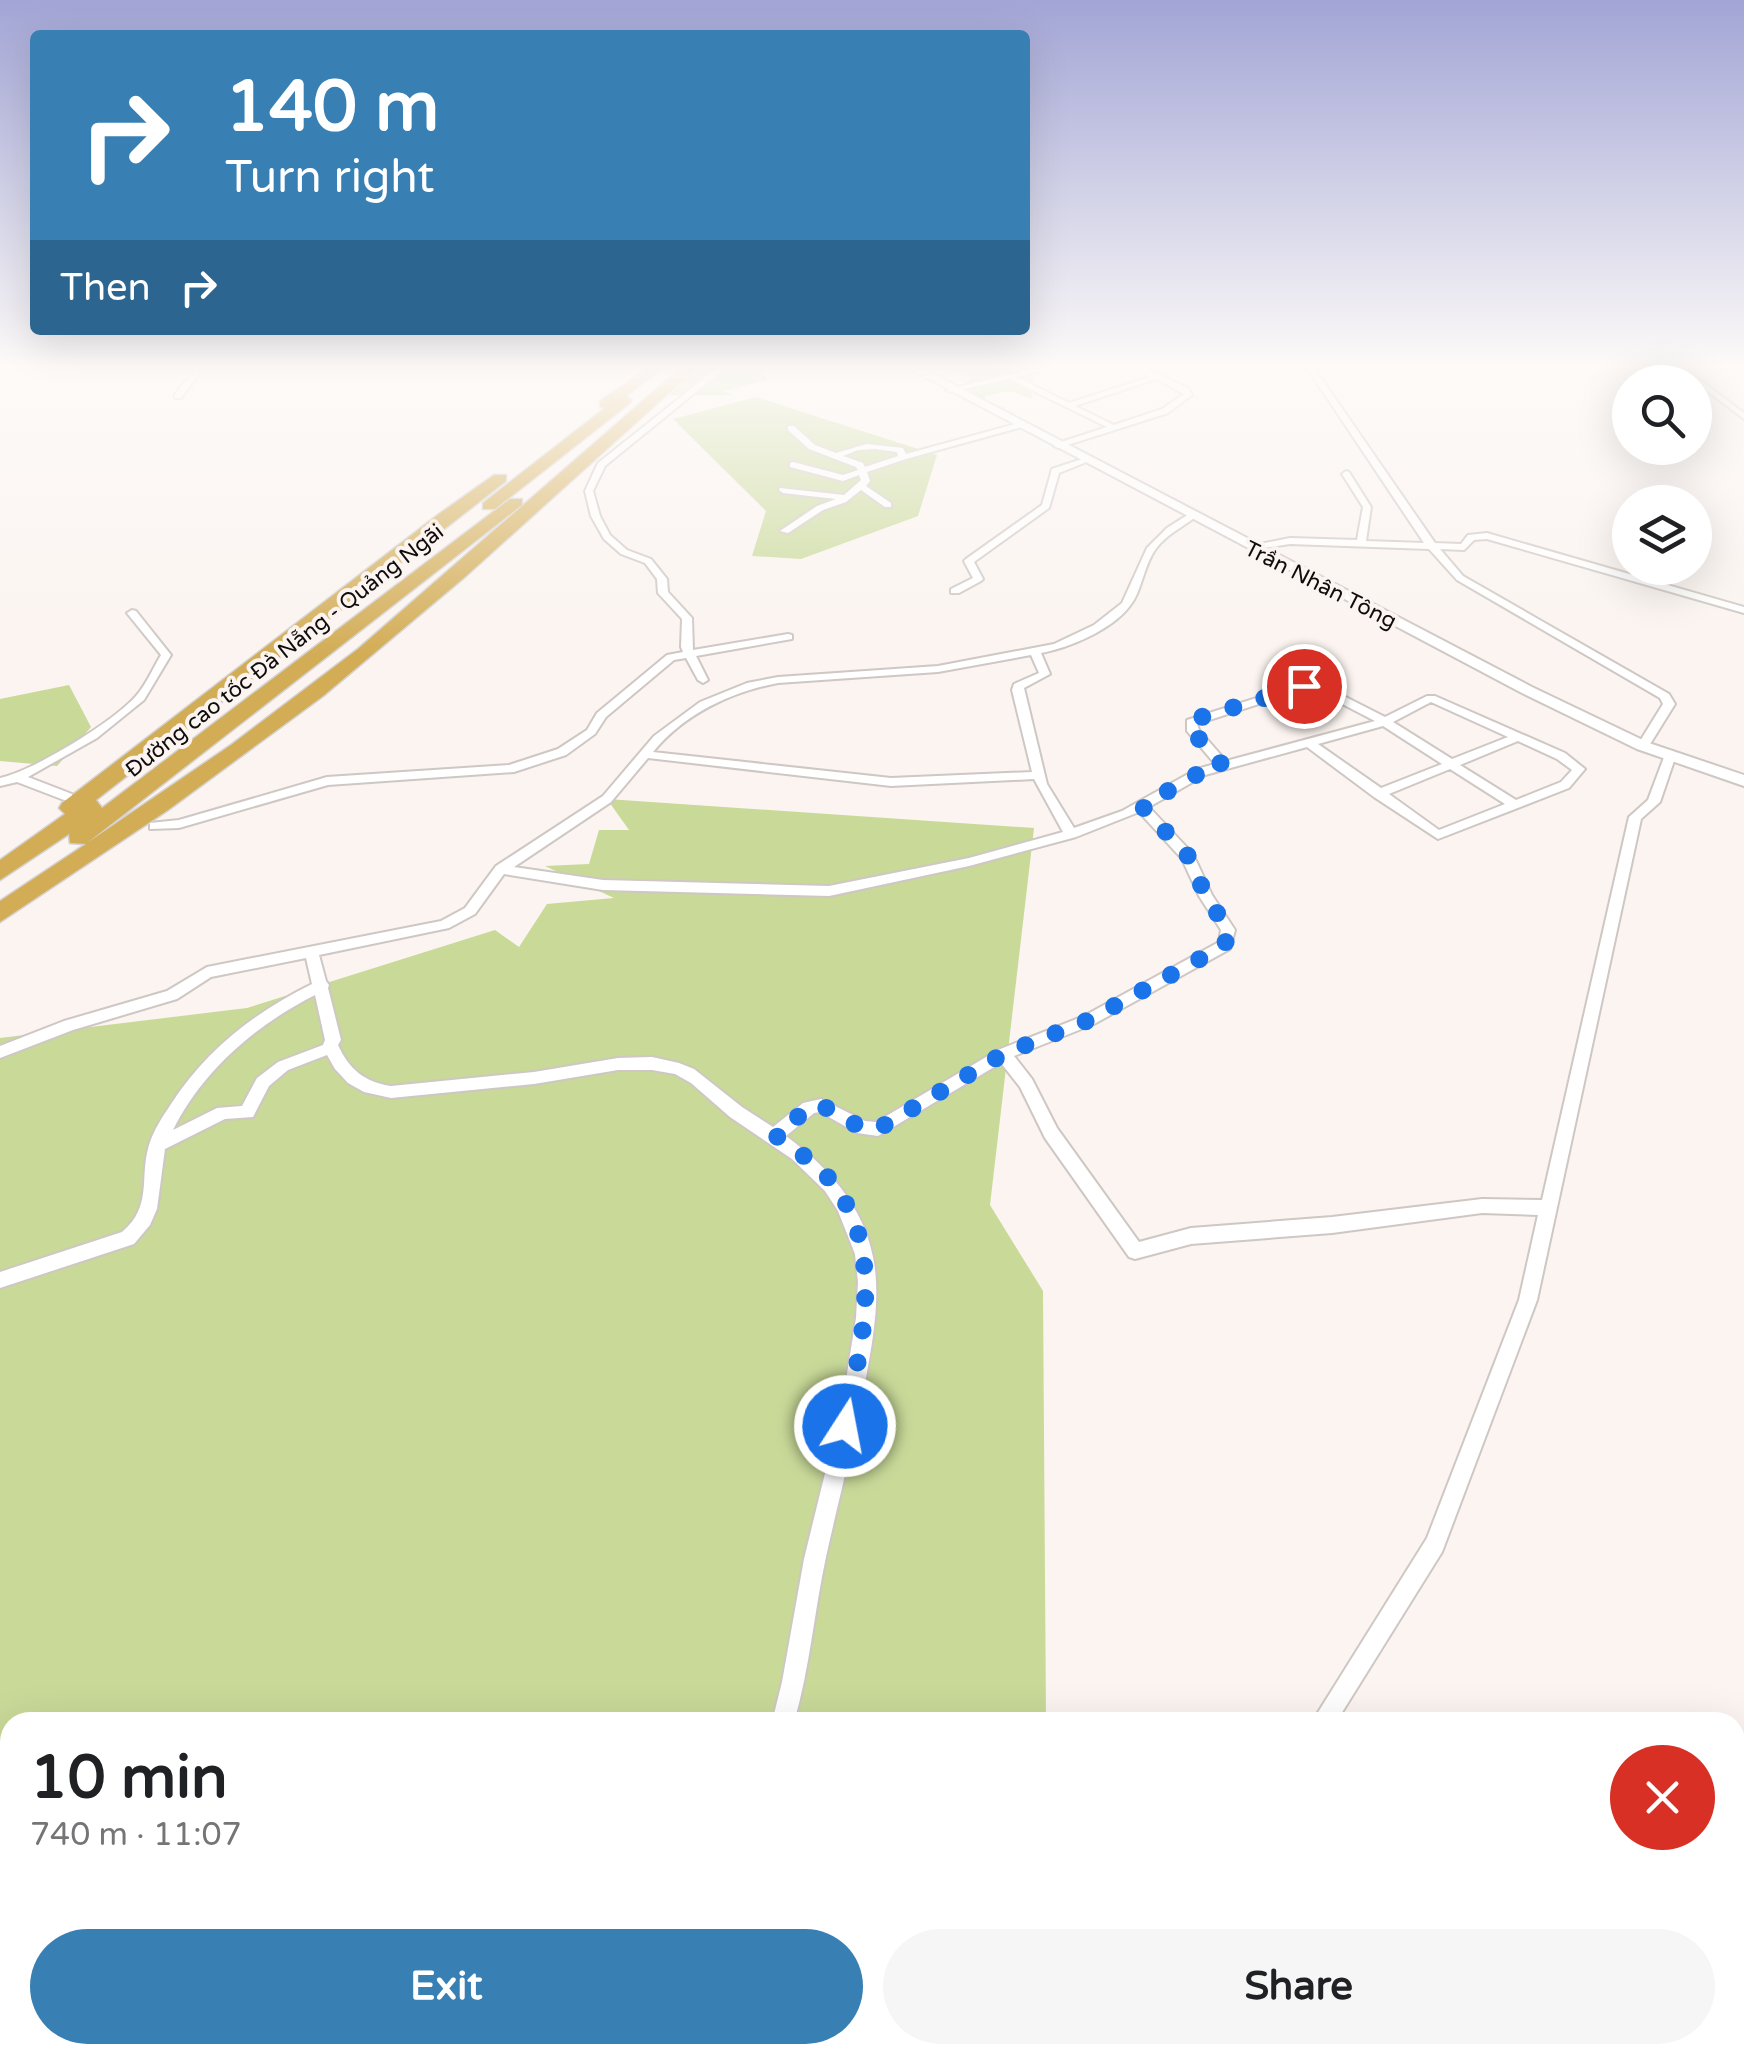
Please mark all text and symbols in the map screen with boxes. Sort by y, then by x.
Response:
text: 140 m [225,66,439,150]
icon: right [60,70,190,200]
text: Turn right [225,151,434,205]
icon: right [171,260,226,315]
text: Then [60,265,151,311]
map controls [1612,365,1712,585]
button: search [1612,365,1712,465]
button: layers [1612,485,1712,585]
street label: Đường cao tốc Đà Nẵng - Quảng Ngãi [120,518,449,783]
street label: Trần Nhân Tông [1240,535,1401,634]
pin [1262,644,1347,729]
icon: arrive [1277,659,1332,714]
position arrow [793,1374,897,1478]
text: 10 min [30,1742,228,1814]
button: close [1610,1745,1715,1850]
text: 740 m · 11:07 [30,1816,242,1854]
button: Exit [30,1929,863,2044]
button: Share [883,1929,1715,2044]

